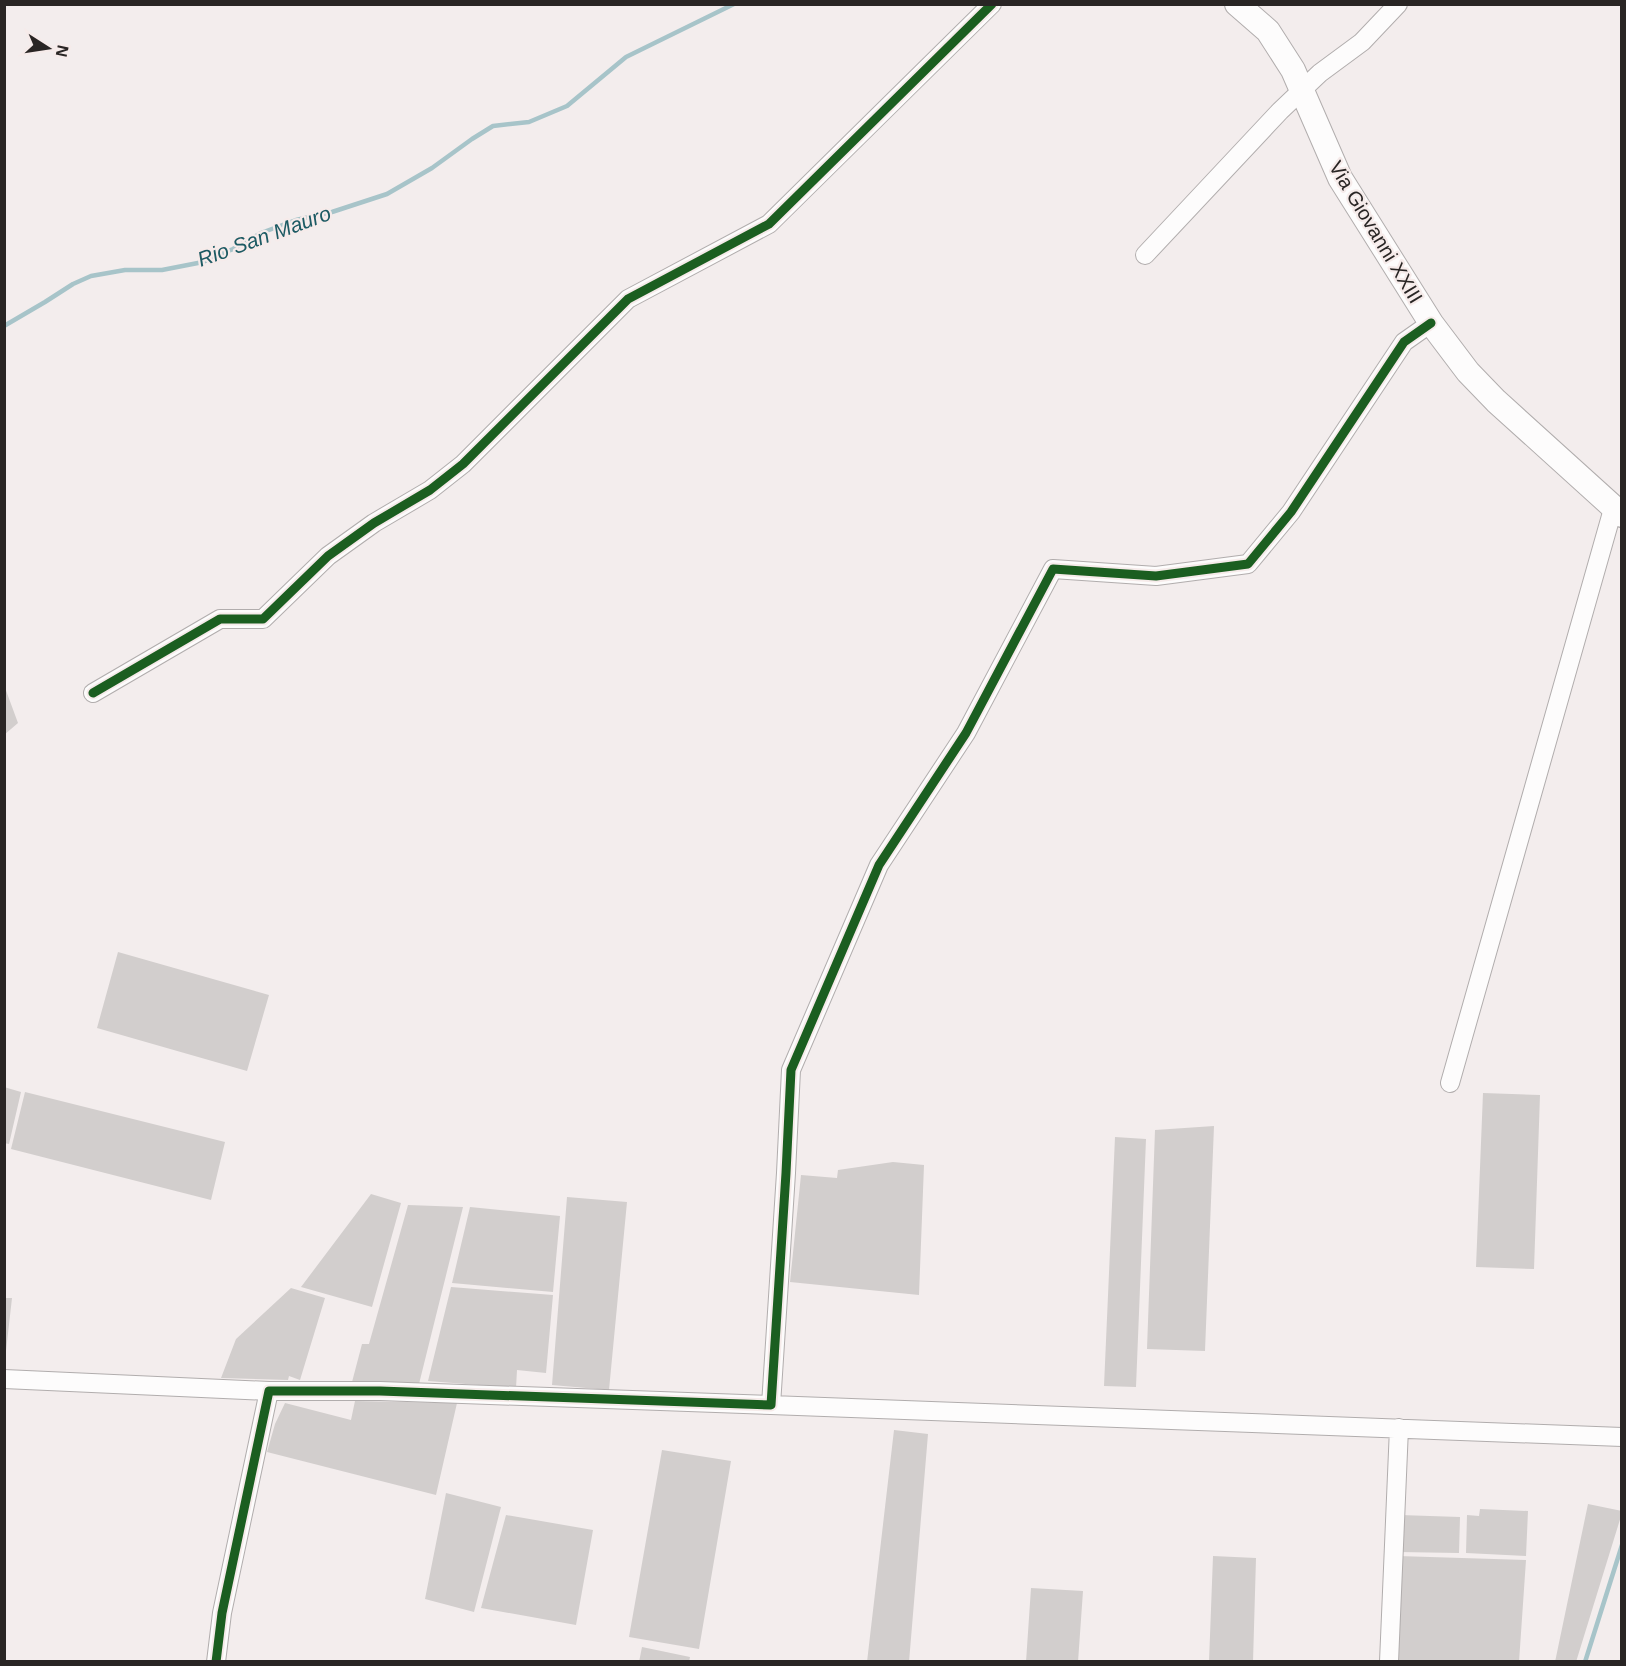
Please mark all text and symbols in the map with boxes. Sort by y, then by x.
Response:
north arrow [18,18,78,78]
text: N [53,44,72,58]
street label: Via Giovanni XXIII [1325,157,1427,307]
water label: Rio San Mauro [194,201,334,271]

